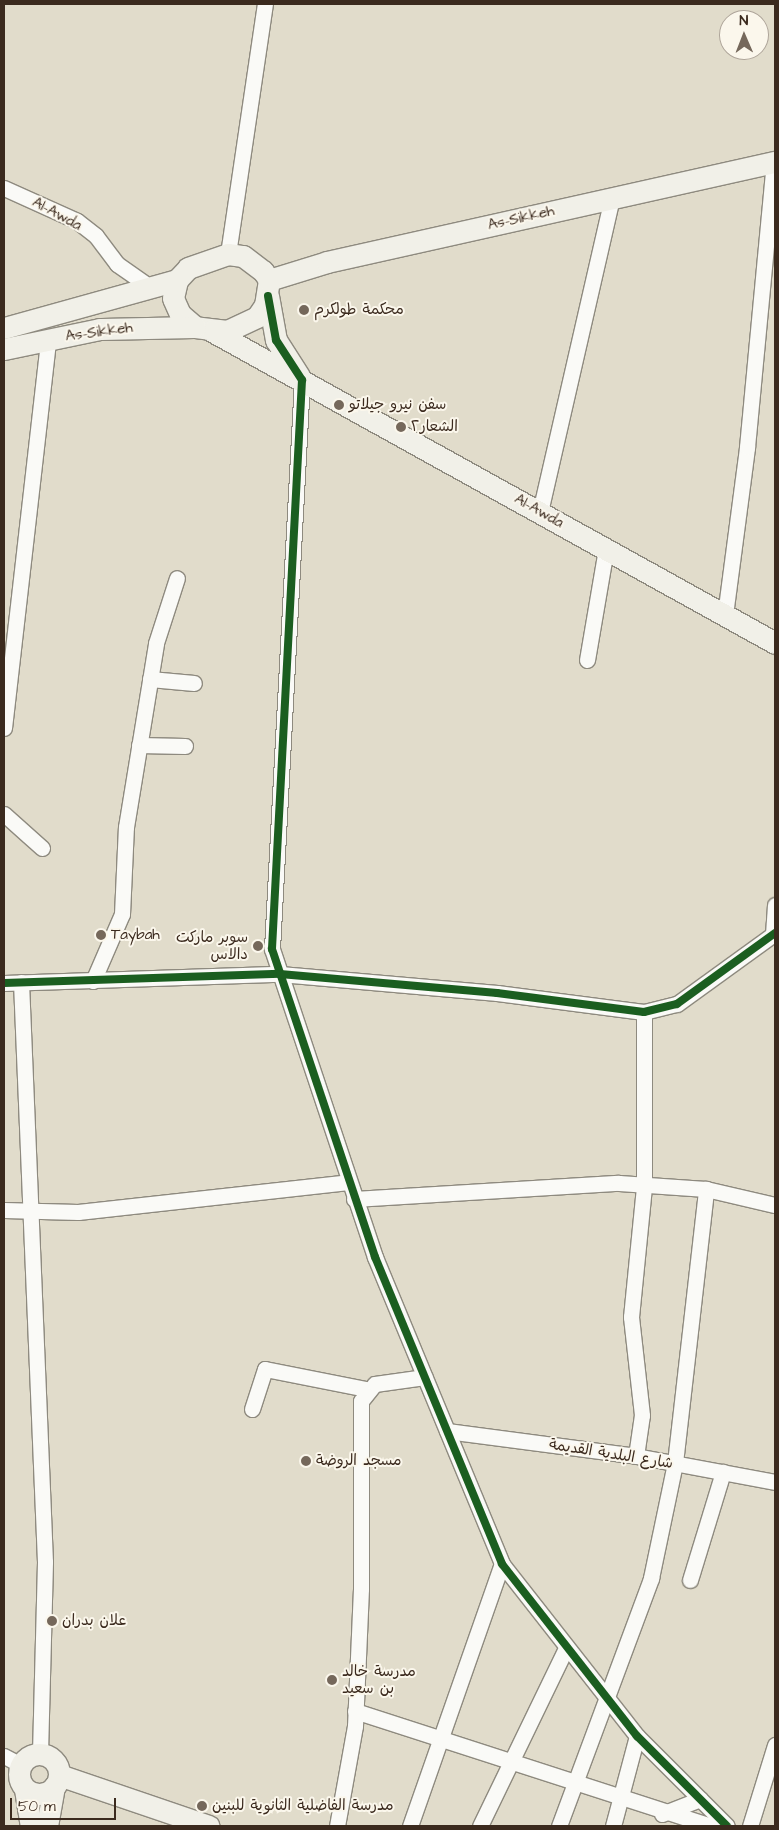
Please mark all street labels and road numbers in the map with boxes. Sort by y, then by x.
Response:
street label: Al-Awda [29,193,85,235]
street label: As-Sikkeh [486,202,556,234]
street label: As-Sikkeh [64,318,134,346]
street label: Al-Awda [511,490,567,532]
street label: شارع البلدية القديمة [548,1435,674,1473]

